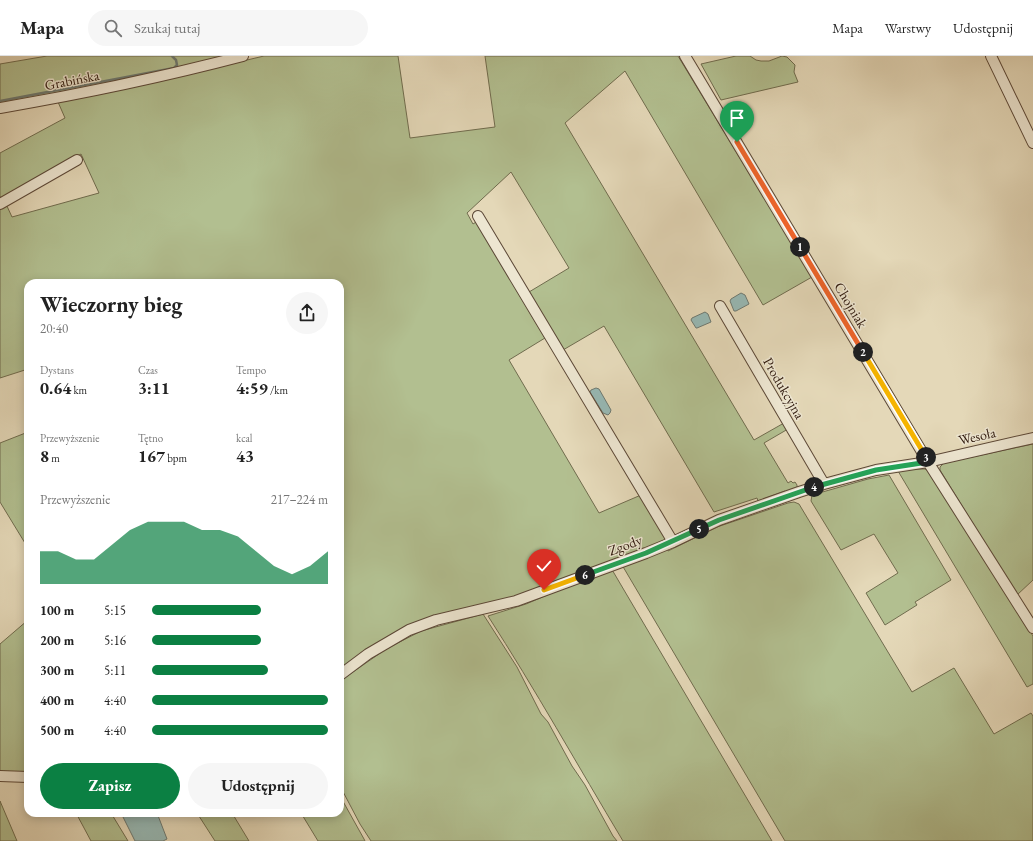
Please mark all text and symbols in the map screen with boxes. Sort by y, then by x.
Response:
search box [88,10,368,46]
text: Mapa [20,15,64,40]
icon: search [102,17,124,39]
text: Szukaj tutaj [134,18,200,37]
text: Mapa [832,19,863,37]
text: Warstwy [885,19,931,37]
text: Udostępnij [953,19,1013,37]
street label: Grabińska [43,66,101,94]
pin [720,101,754,142]
icon: arrive [726,107,748,129]
pin: 1 [790,237,810,257]
text: 1 [797,240,803,254]
street label: Chojniak [830,279,872,332]
text: Wieczorny bieg [40,290,182,319]
button: share [286,292,328,334]
text: 20:40 [40,320,68,337]
pin: 2 [853,342,873,362]
text: 2 [860,345,866,359]
street label: Produkcyjna [759,354,809,422]
text: Dystans [40,363,74,377]
text: Czas [138,363,158,377]
text: Tempo [236,363,266,377]
text: 0.64 [40,377,71,399]
text: 3:11 [138,377,170,399]
text: 4:59 [236,377,268,399]
text: km [71,383,87,397]
text: /km [268,383,288,397]
street label: Wesoła [957,423,998,449]
text: Przewyższenie [40,431,99,445]
text: Tętno [138,431,163,445]
text: kcal [236,431,253,445]
text: 8 [40,445,49,467]
text: 167 [138,445,165,467]
text: 43 [236,445,254,467]
pin: 3 [916,447,936,467]
text: 3 [923,450,929,464]
text: m [49,451,60,465]
text: bpm [165,451,187,465]
pin: 4 [804,477,824,497]
text: 4 [811,480,817,494]
text: Przewyższenie [40,491,110,508]
text: 217–224 m [271,491,328,508]
pin: 5 [689,519,709,539]
text: 5 [696,522,702,536]
street label: Zgody [606,530,645,559]
pin [527,549,561,590]
icon: check [533,555,555,577]
pin: 6 [575,565,595,585]
text: 6 [582,568,588,582]
text: 100 m [40,602,74,619]
text: 5:15 [104,602,126,619]
text: 200 m [40,632,74,649]
text: 5:16 [104,632,126,649]
text: 300 m [40,662,74,679]
text: 5:11 [104,662,126,679]
text: 400 m [40,692,74,709]
text: 4:40 [104,692,126,709]
text: 500 m [40,722,74,739]
text: 4:40 [104,722,126,739]
button: Zapisz [40,763,180,809]
button: Udostępnij [188,763,328,809]

